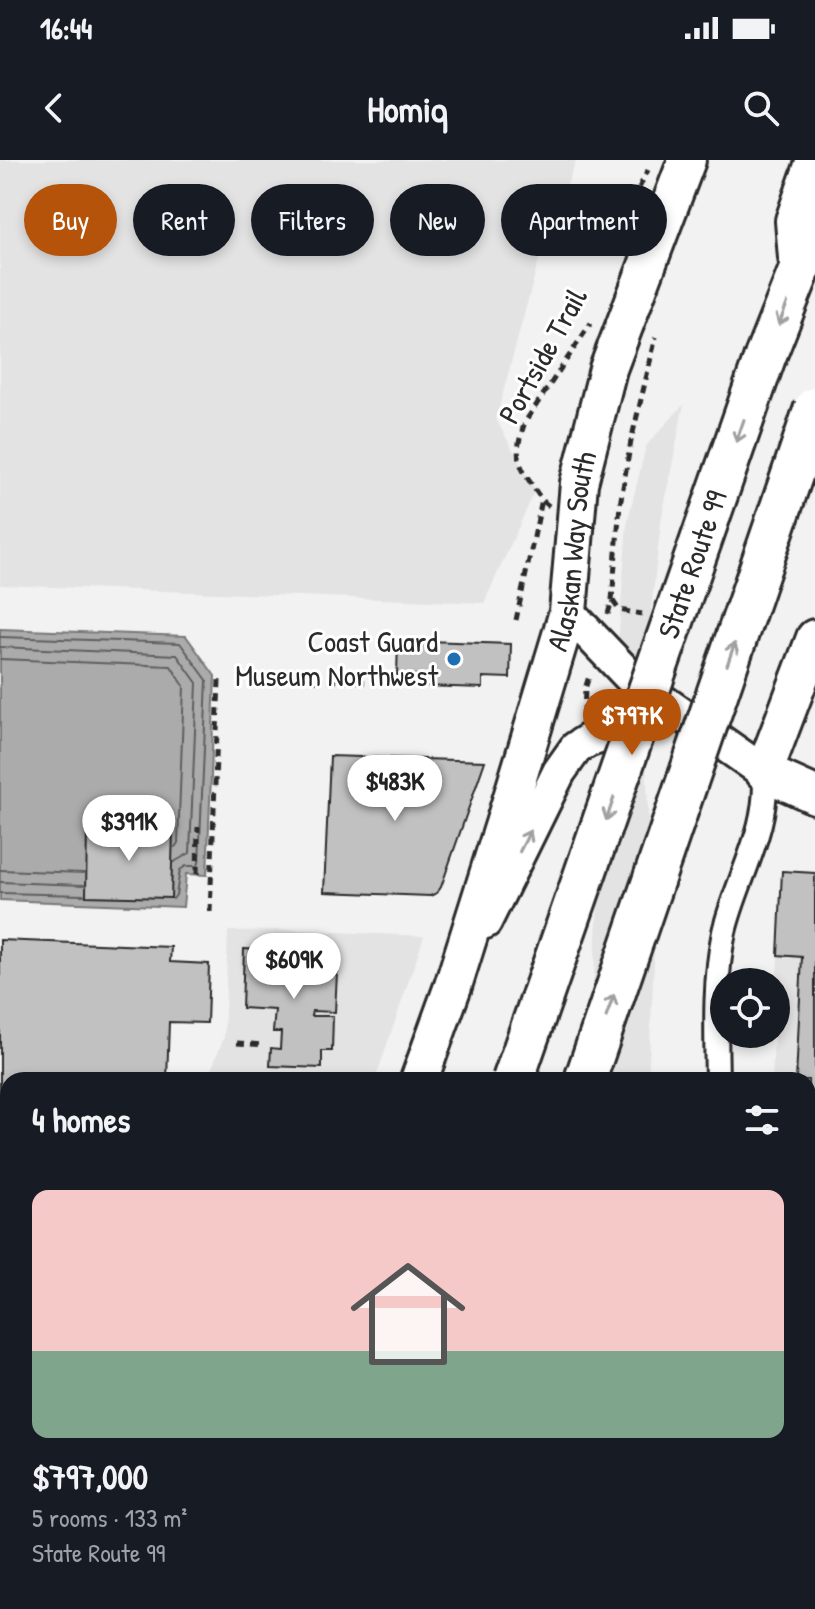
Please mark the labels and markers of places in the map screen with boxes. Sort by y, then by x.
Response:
place label: Coast Guard Museum Northwest [235,621,439,695]
marker: Coast Guard Museum Northwest [445,650,463,668]
pin: $797K [576,689,688,757]
pin: $483K [339,755,451,823]
pin: $391K [73,795,185,863]
pin: $609K [238,933,350,1001]

